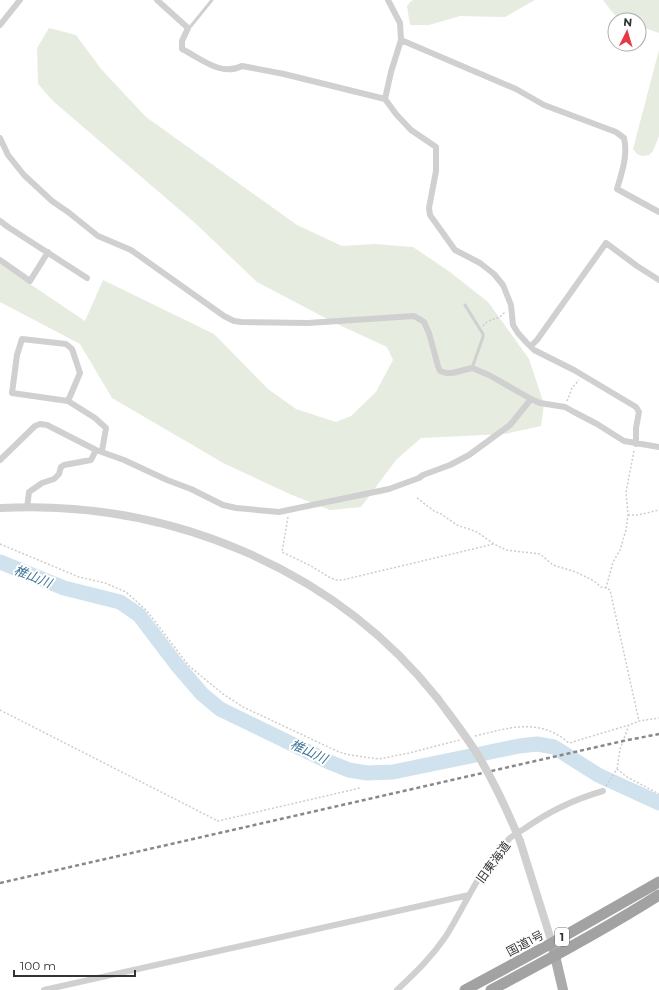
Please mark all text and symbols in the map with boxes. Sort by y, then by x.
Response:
north arrow [607,12,647,52]
text: N [623,15,633,29]
water label: 椎山川 [12,561,56,591]
water label: 椎山川 [288,736,332,767]
street label: 旧東海道 [473,838,513,886]
street label: 国道1号 [504,927,546,959]
road number: 1 [555,928,569,946]
scale bar [14,952,135,978]
text: 100 m [20,958,56,973]

